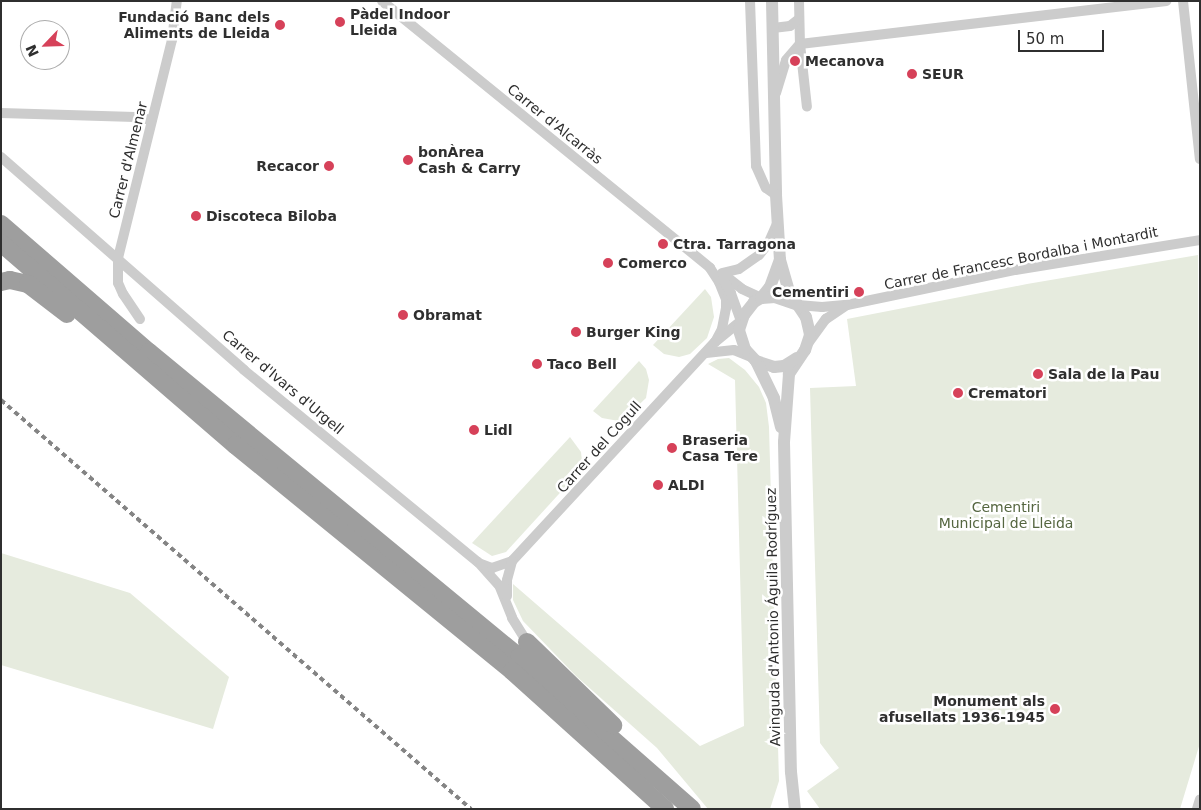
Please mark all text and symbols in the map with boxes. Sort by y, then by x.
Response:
place label: Pàdel Indoor Lleida [350,6,450,38]
place label: Fundació Banc dels Aliments de Lleida [118,9,270,41]
marker: Pàdel Indoor Lleida [334,16,346,28]
marker: Fundació Banc dels Aliments de Lleida [274,19,286,31]
north arrow [20,20,70,70]
scale bar [1021,20,1107,52]
text: 50 m [1026,30,1064,48]
text: N [23,42,42,59]
place label: Mecanova [805,53,884,69]
marker: Mecanova [789,55,801,67]
place label: SEUR [922,66,964,82]
marker: SEUR [906,68,918,80]
street label: Carrer d'Alcarràs [504,80,606,168]
street label: Carrer d'Almenar [105,100,151,220]
place label: bonÀrea Cash & Carry [418,144,521,176]
marker: bonÀrea Cash & Carry [402,154,414,166]
place label: Recacor [256,158,319,174]
marker: Recacor [323,160,335,172]
place label: Discoteca Biloba [206,208,337,224]
marker: Discoteca Biloba [190,210,202,222]
street label: Carrer de Francesc Bordalba i Montardit [883,223,1159,293]
place label: Ctra. Tarragona [673,236,796,252]
marker: Ctra. Tarragona [657,238,669,250]
place label: Comerco [618,255,687,271]
marker: Comerco [602,257,614,269]
place label: Cementiri [772,284,849,300]
marker: Cementiri [853,286,865,298]
place label: Obramat [413,307,482,323]
marker: Obramat [397,309,409,321]
place label: Burger King [586,324,680,340]
street label: Carrer d'Ivars d'Urgell [219,326,347,438]
marker: Burger King [570,326,582,338]
place label: Taco Bell [547,356,617,372]
marker: Taco Bell [531,358,543,370]
place label: Sala de la Pau [1048,366,1159,382]
marker: Sala de la Pau [1032,368,1044,380]
place label: Crematori [968,385,1047,401]
marker: Crematori [952,387,964,399]
street label: Carrer del Cogull [553,398,645,496]
place label: Lidl [484,422,513,438]
marker: Lidl [468,424,480,436]
place label: Braseria Casa Tere [682,432,758,464]
marker: Braseria Casa Tere [666,442,678,454]
place label: ALDI [668,477,705,493]
marker: ALDI [652,479,664,491]
street label: Avinguda d'Antonio Águila Rodríguez [762,488,784,746]
park label: Cementiri Municipal de Lleida [939,499,1073,532]
place label: Monument als afusellats 1936-1945 [879,693,1045,726]
marker: Monument als afusellats 1936-1945 [1049,703,1061,715]

